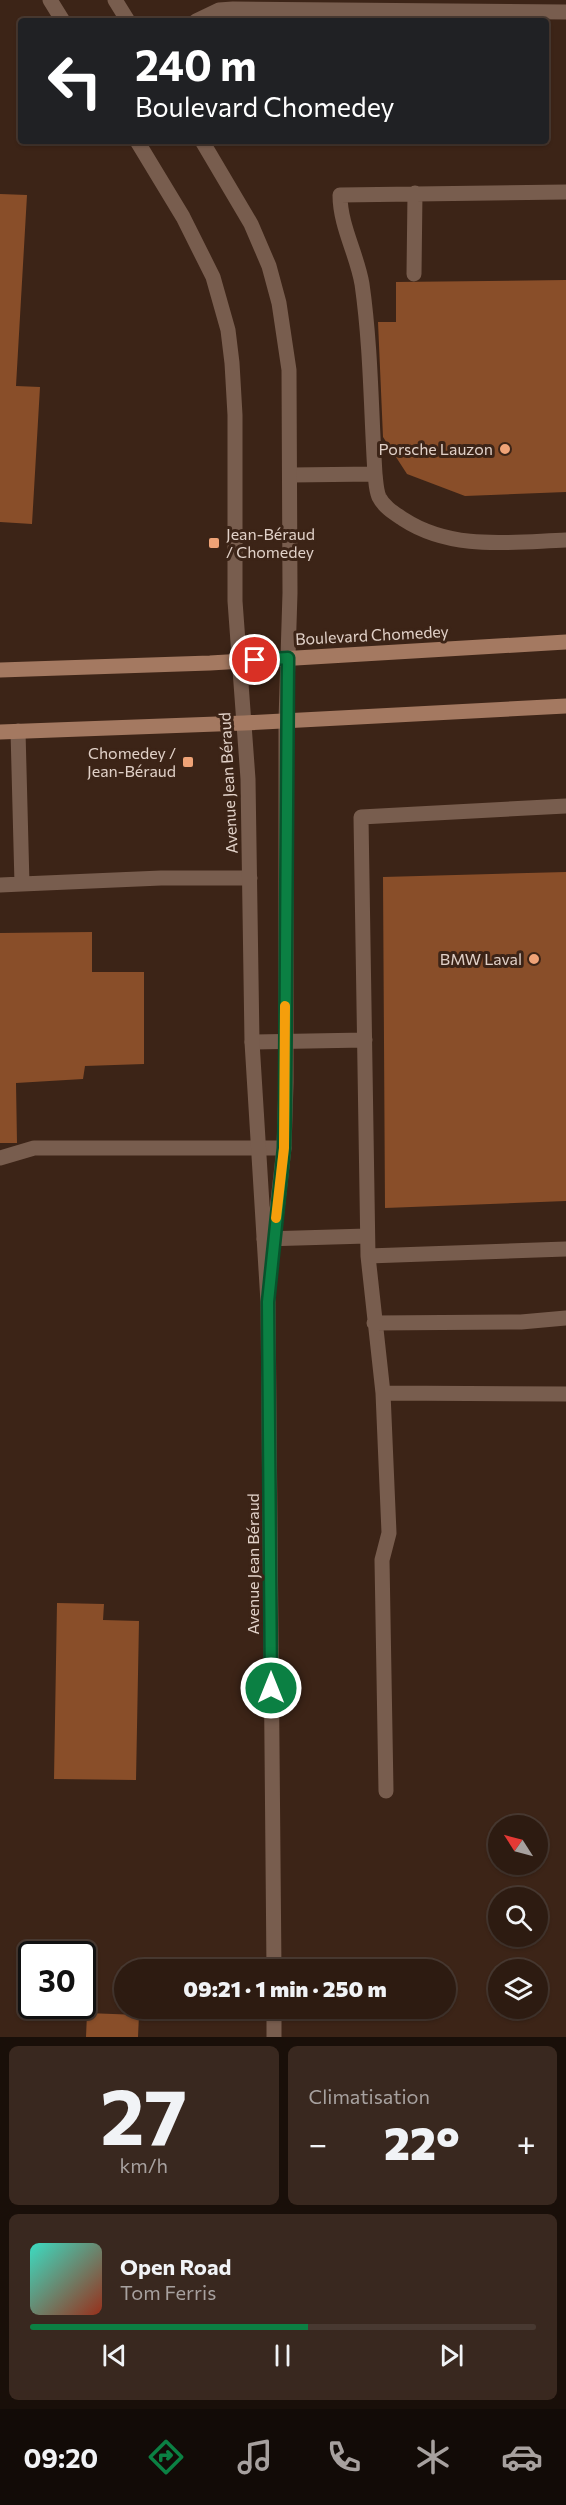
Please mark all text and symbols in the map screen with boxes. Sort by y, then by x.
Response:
text: 240 m [135,38,257,90]
icon: left [36,42,114,120]
text: Boulevard Chomedey [135,90,395,123]
place label: Porsche Lauzon [379,439,493,458]
marker: Porsche Lauzon [498,442,512,456]
place label: Jean-Béraud / Chomedey [226,524,315,561]
marker: Jean-Béraud / Chomedey [207,536,221,550]
street label: Boulevard Chomedey [295,621,449,648]
pin [229,634,280,685]
icon: arrive [238,643,271,676]
street label: Avenue Jean Béraud [214,712,241,854]
place label: Chomedey / Jean-Béraud [87,743,176,780]
marker: Chomedey / Jean-Béraud [181,755,195,769]
place label: BMW Laval [440,949,522,968]
marker: BMW Laval [527,952,541,966]
street label: Avenue Jean Béraud [243,1493,262,1635]
position arrow [239,1656,303,1720]
north arrow [488,1815,548,1875]
map controls [488,1815,548,2019]
button: search [488,1887,548,1947]
speed limit sign: 30 [18,1941,96,2019]
button: layers [488,1959,548,2019]
text: 09:21 · 1 min · 250 m [183,1975,387,2002]
text: 27 [100,2066,187,2161]
text: Climatisation [309,2084,430,2108]
text: 22° [384,2114,460,2169]
text: − [309,2122,327,2163]
text: + [517,2122,536,2163]
text: km/h [119,2153,168,2177]
text: Open Road [120,2253,231,2280]
text: Tom Ferris [120,2280,216,2304]
icon: previous [98,2339,131,2372]
icon: pause [266,2339,299,2372]
icon: next [435,2339,468,2372]
icon: directions [145,2436,187,2478]
icon: music [234,2436,276,2478]
icon: phone [323,2436,365,2478]
icon: climate [412,2436,454,2478]
icon: car [501,2436,543,2478]
text: 09:20 [23,2441,98,2474]

